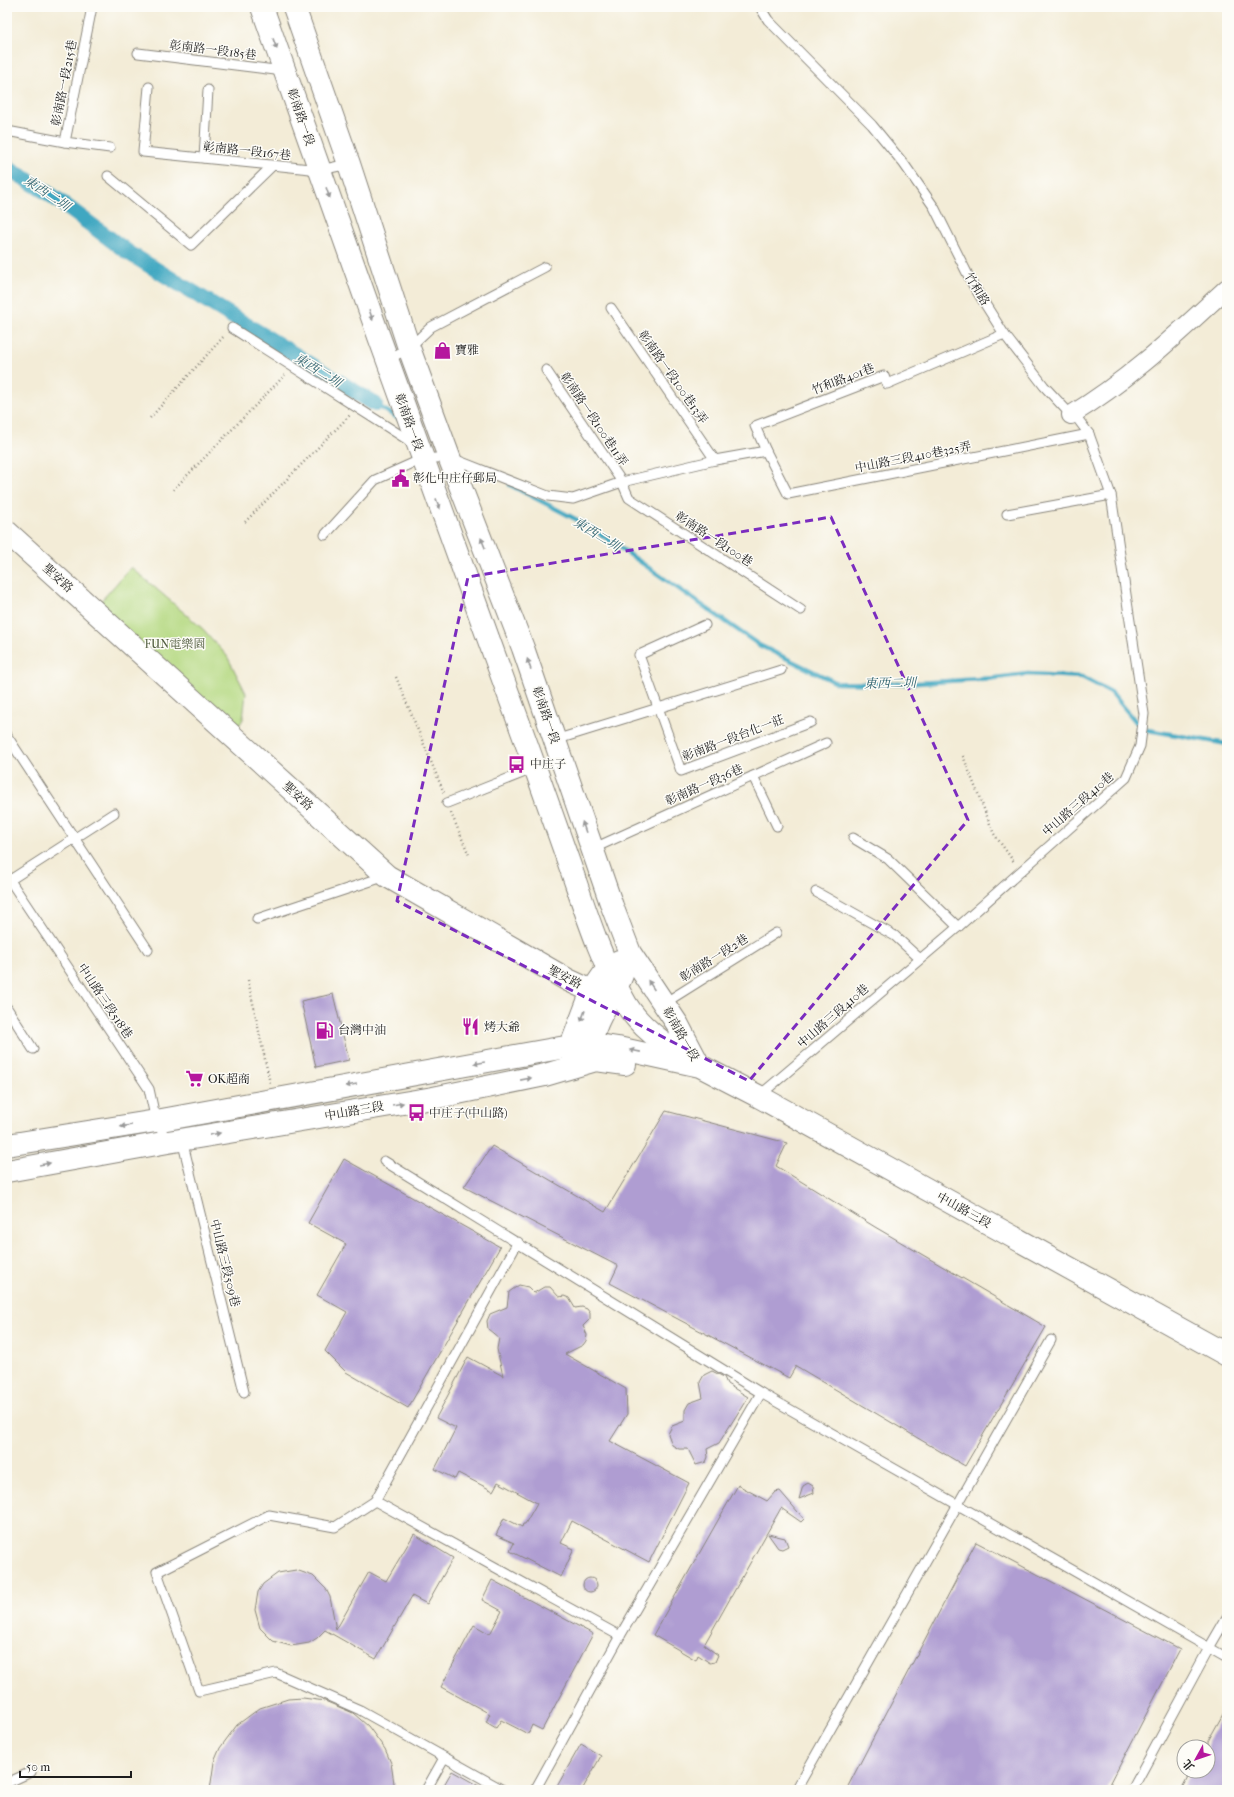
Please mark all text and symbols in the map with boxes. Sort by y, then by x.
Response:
street label: 彰南路一段185巷 [169,38,257,62]
one-way arrow [272,38,278,50]
street label: 彰南路一段215巷 [49,39,79,127]
street label: 彰南路一段 [285,86,317,148]
street label: 彰南路一段167巷 [202,139,292,163]
water label: 東西二圳 [21,172,74,215]
one-way arrow [325,187,331,199]
street label: 竹和路 [962,270,992,308]
one-way arrow [368,310,374,322]
street label: 彰南路一段100巷13弄 [636,328,710,426]
shop icon: 寶雅 [432,340,452,360]
place label: 寶雅 [455,343,479,357]
water label: 東西二圳 [292,350,346,391]
street label: 竹和路401巷 [810,361,876,397]
street label: 彰南路一段100巷11弄 [557,369,631,469]
street label: 彰南路一段 [392,391,426,453]
street label: 中山路三段410巷325弄 [854,439,972,475]
public building icon: 彰化中庄仔郵局 [390,468,410,488]
place label: 彰化中庄仔郵局 [413,471,497,485]
one-way arrow [436,498,442,510]
street label: 彰南路一段100巷 [673,509,755,569]
water label: 東西二圳 [571,514,625,555]
one-way arrow [480,536,486,548]
street label: 聖安路 [40,561,76,595]
park label: FUN電樂園 [145,637,205,651]
one-way arrow [526,658,532,670]
water label: 東西二圳 [864,675,918,691]
street label: 彰南路一段 [530,684,562,746]
street label: 彰南路一段台化一莊 [680,712,786,764]
bus stop icon: 中庄子 [507,754,527,774]
place label: 中庄子 [530,757,566,771]
street label: 彰南路一段36巷 [663,762,745,808]
street label: 中山路三段410巷 [1039,769,1117,839]
street label: 聖安路 [280,779,316,813]
one-way arrow [581,821,587,833]
street label: 彰南路一段2巷 [677,931,751,985]
street label: 中山路三段518巷 [75,961,135,1041]
street label: 聖安路 [546,963,584,991]
one-way arrow [647,980,655,990]
street label: 中山路三段410巷 [794,981,872,1051]
street label: 彰南路一段 [660,1005,702,1063]
one-way arrow [579,1010,585,1022]
restaurant icon: 烤大爺 [461,1017,481,1037]
fuel station icon: 台灣中油 [315,1020,335,1040]
place label: 烤大爺 [484,1020,520,1034]
place label: 台灣中油 [338,1023,386,1037]
one-way arrow [628,1048,641,1054]
one-way arrow [473,1060,485,1066]
supermarket icon: OK超商 [185,1069,205,1089]
place label: OK超商 [208,1072,250,1086]
one-way arrow [520,1076,532,1082]
one-way arrow [345,1083,357,1089]
street label: 中山路三段 [323,1099,385,1123]
one-way arrow [392,1100,404,1106]
bus stop icon: 中庄子(中山路) [406,1103,426,1123]
place label: 中庄子(中山路) [429,1106,508,1120]
one-way arrow [120,1123,133,1129]
one-way arrow [209,1131,221,1137]
one-way arrow [39,1161,51,1167]
street label: 中山路三段 [934,1189,994,1231]
street label: 中山路三段509巷 [207,1218,243,1308]
north arrow [1176,1739,1216,1779]
scale bar [20,1753,131,1779]
text: 北 [1180,1757,1197,1773]
text: 50 m [26,1760,50,1774]

